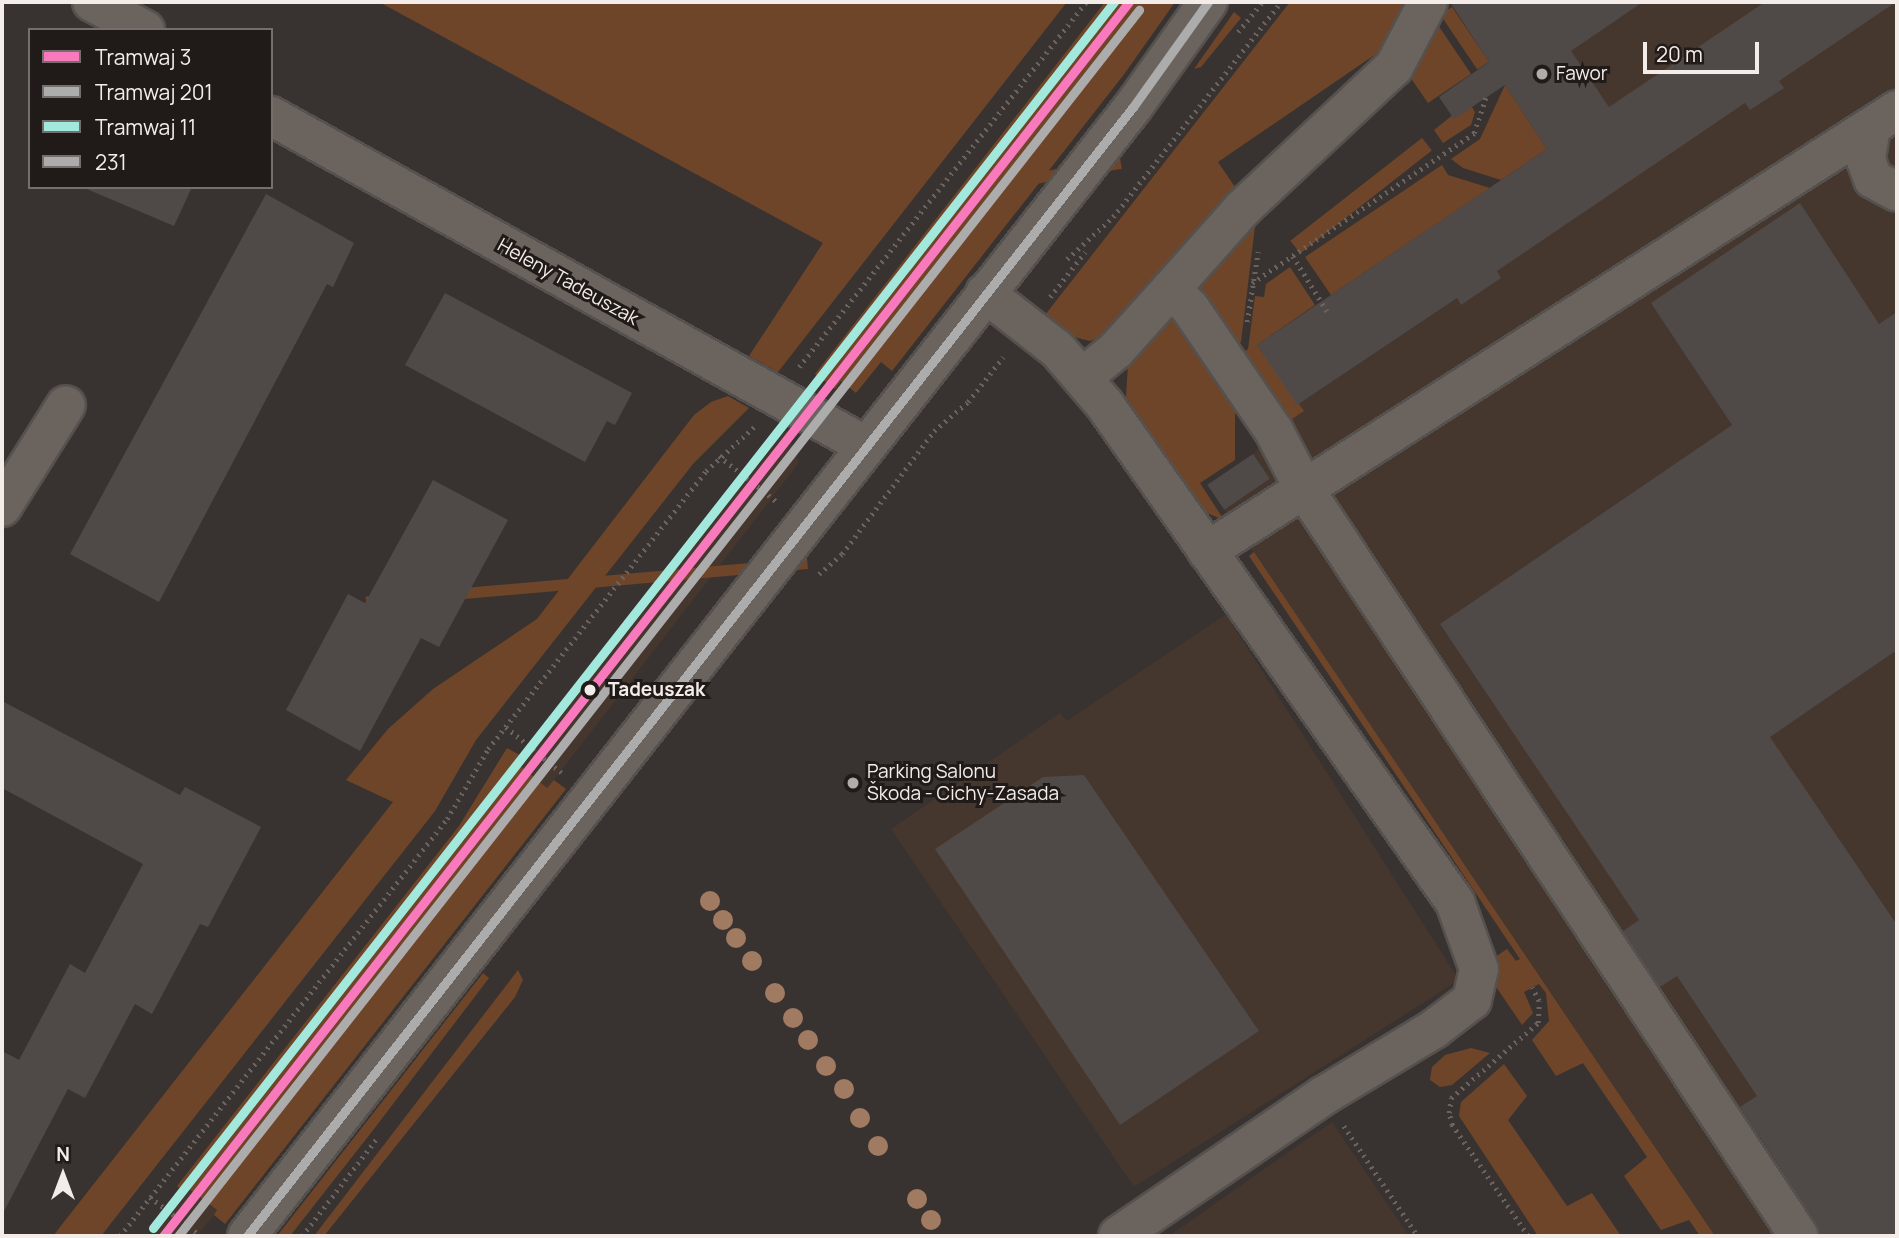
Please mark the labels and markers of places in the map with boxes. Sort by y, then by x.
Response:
place label: Fawor [1556,63,1608,85]
marker: Fawor [1534,66,1550,82]
marker: Tadeuszak [579,679,601,701]
place label: Tadeuszak [608,679,705,701]
place label: Parking Salonu Škoda - Cichy-Zasada [867,761,1059,805]
marker: Parking Salonu Škoda - Cichy-Zasada [845,775,861,791]

